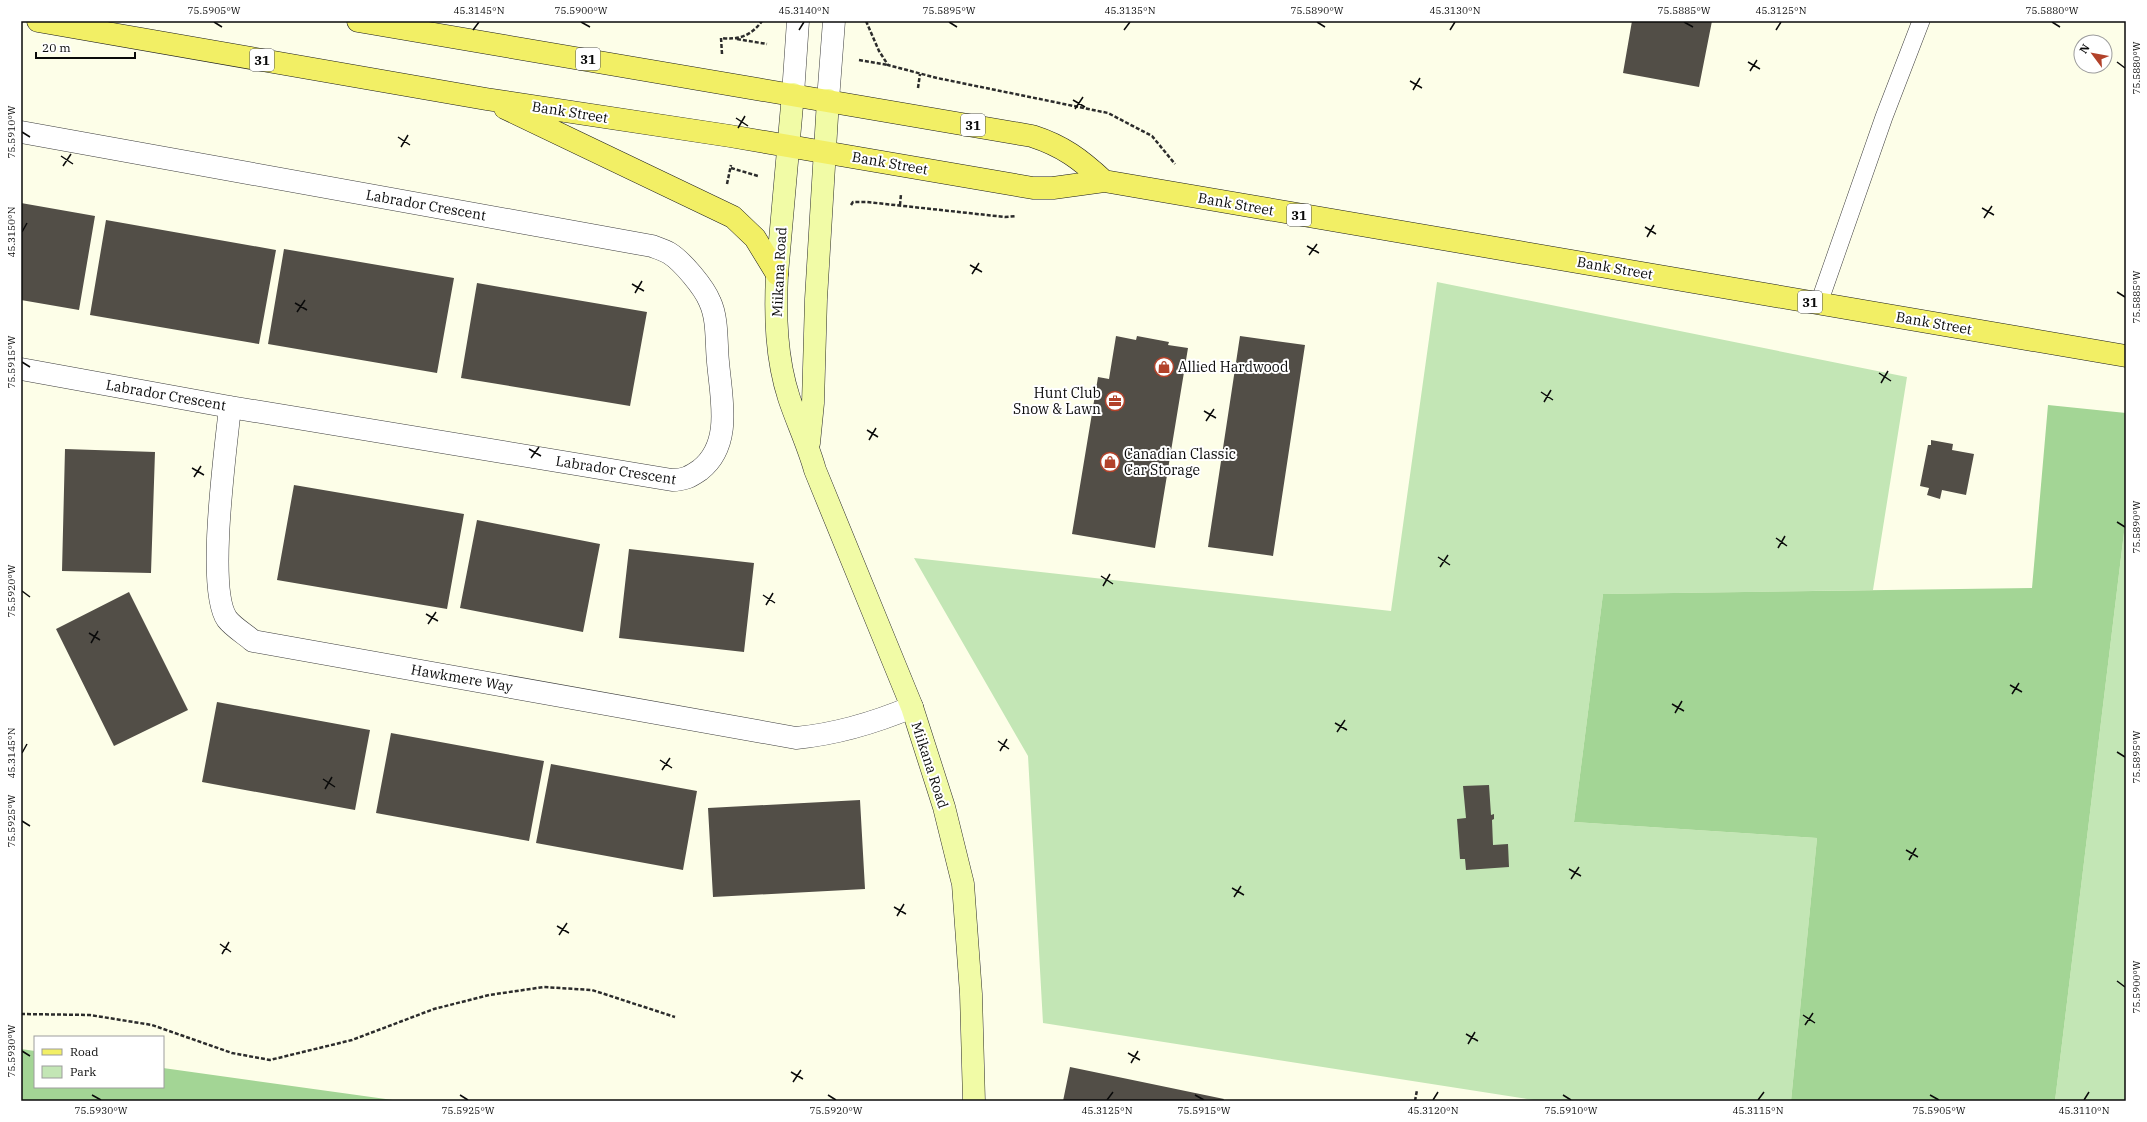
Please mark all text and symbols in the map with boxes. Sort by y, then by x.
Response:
text: 75.5905°W [187,4,241,17]
text: 45.3145°N [453,4,505,17]
text: 75.5900°W [554,4,608,17]
text: 45.3140°N [778,4,830,17]
text: 75.5895°W [922,4,976,17]
text: 45.3135°N [1104,4,1156,17]
text: 75.5890°W [1290,4,1344,17]
text: 45.3130°N [1429,4,1481,17]
text: 75.5885°W [1657,4,1711,17]
text: 45.3125°N [1755,4,1807,17]
text: 75.5880°W [2025,4,2079,17]
scale bar [36,34,135,60]
north arrow [2073,34,2113,74]
text: 20 m [42,40,71,55]
text: N [2076,41,2093,56]
text: 75.5880°W [2130,41,2143,95]
road number: 31 [576,48,600,70]
road number: 31 [250,49,274,71]
street label: Bank Street [531,97,609,127]
text: 75.5910°W [5,105,18,159]
road number: 31 [961,114,985,136]
street label: Bank Street [851,147,929,179]
street label: Labrador Crescent [364,186,488,224]
street label: Bank Street [1197,188,1275,220]
road number: 31 [1287,204,1311,226]
text: 45.3150°N [5,206,18,258]
street label: Miikana Road [768,226,790,317]
street label: Bank Street [1576,252,1654,284]
text: 75.5885°W [2130,270,2143,324]
road number: 31 [1798,291,1822,313]
street label: Bank Street [1895,307,1973,339]
text: 75.5915°W [5,335,18,389]
shop icon: Allied Hardwood [1153,356,1175,378]
place label: Allied Hardwood [1178,358,1289,376]
street label: Labrador Crescent [104,376,228,414]
place label: Hunt Club Snow & Lawn [1013,384,1101,418]
office icon: Hunt Club Snow & Lawn [1104,390,1126,412]
place label: Canadian Classic Car Storage [1124,445,1236,479]
shop icon: Canadian Classic Car Storage [1099,451,1121,473]
street label: Labrador Crescent [554,452,678,488]
text: 75.5890°W [2130,500,2143,554]
text: 75.5920°W [5,564,18,618]
street label: Hawkmere Way [410,660,515,696]
street label: Miikana Road [908,719,953,811]
text: 45.3145°N [5,727,18,779]
text: 75.5895°W [2130,730,2143,784]
text: 75.5925°W [5,794,18,848]
text: 75.5900°W [2130,960,2143,1014]
text: 75.5930°W [5,1024,18,1078]
legend [34,1036,164,1088]
text: Road [70,1044,99,1059]
text: Park [70,1064,96,1079]
text: 75.5930°W [74,1104,128,1117]
text: 75.5925°W [441,1104,495,1117]
text: 75.5920°W [809,1104,863,1117]
text: 45.3125°N [1081,1104,1133,1117]
text: 75.5915°W [1177,1104,1231,1117]
text: 45.3120°N [1407,1104,1459,1117]
text: 75.5910°W [1544,1104,1598,1117]
text: 45.3115°N [1732,1104,1784,1117]
text: 75.5905°W [1912,1104,1966,1117]
text: 45.3110°N [2058,1104,2110,1117]

